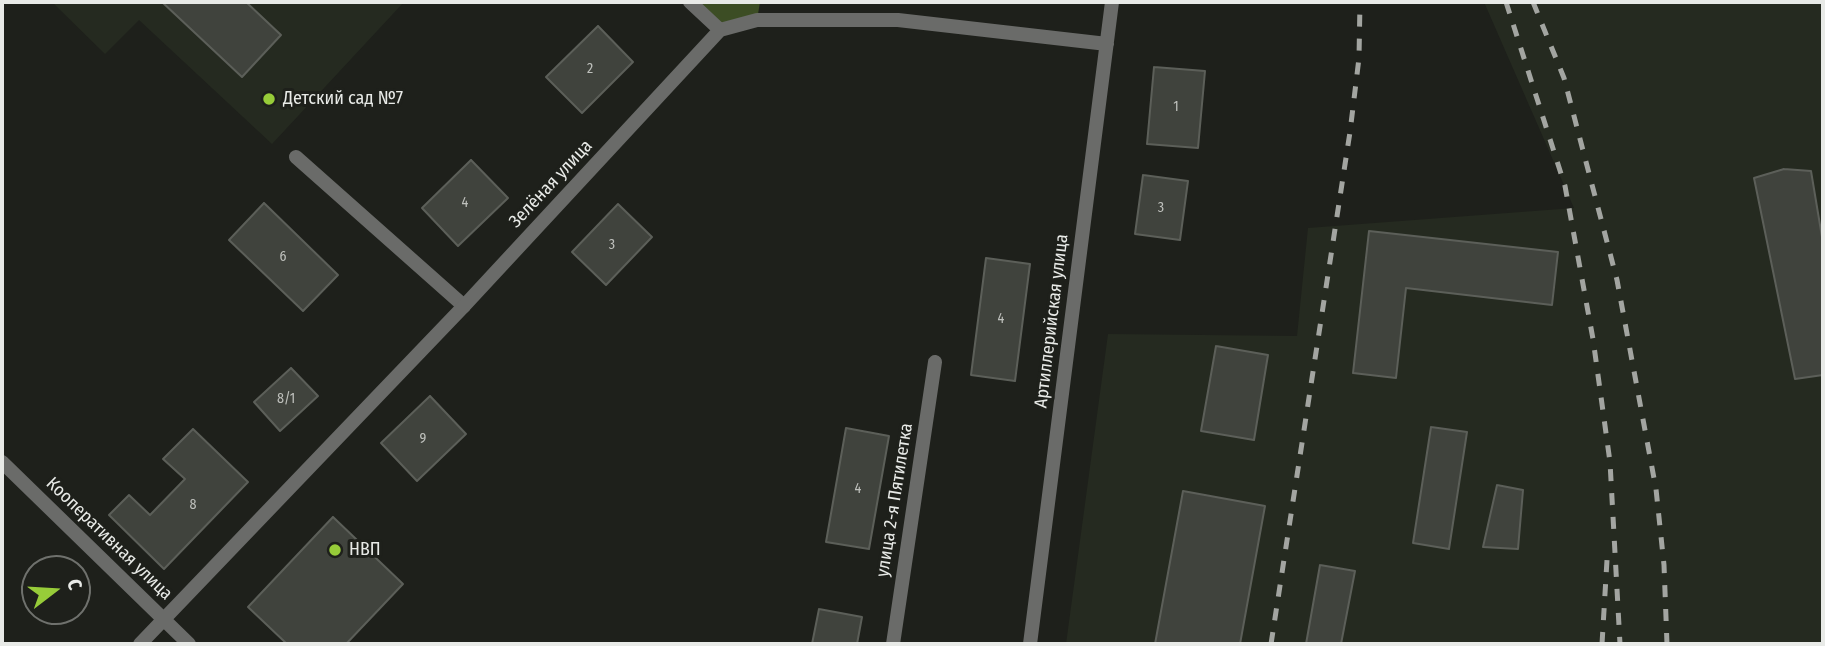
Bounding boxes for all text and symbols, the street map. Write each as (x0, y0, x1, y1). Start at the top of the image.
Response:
house number: 2 (587, 61, 593, 77)
place label: Детский сад №7 (283, 88, 403, 110)
marker: Детский сад №7 (261, 91, 277, 107)
house number: 1 (1173, 99, 1179, 115)
street label: Зелёная улица (505, 136, 597, 232)
house number: 4 (462, 195, 468, 211)
house number: 3 (1158, 200, 1164, 216)
street label: Артиллерийская улица (1031, 233, 1073, 409)
house number: 3 (609, 237, 615, 253)
house number: 6 (280, 249, 286, 265)
house number: 4 (998, 311, 1004, 327)
house number: 8/1 (277, 391, 295, 407)
street label: улица 2-я Пятилетка (872, 421, 918, 579)
house number: 9 (420, 431, 426, 447)
street label: Кооперативная улица (41, 473, 177, 605)
house number: 4 (855, 481, 861, 497)
house number: 8 (190, 497, 196, 513)
place label: НВП (349, 539, 381, 561)
marker: НВП (327, 542, 343, 558)
north arrow (21, 555, 91, 625)
text: С (62, 576, 87, 592)

